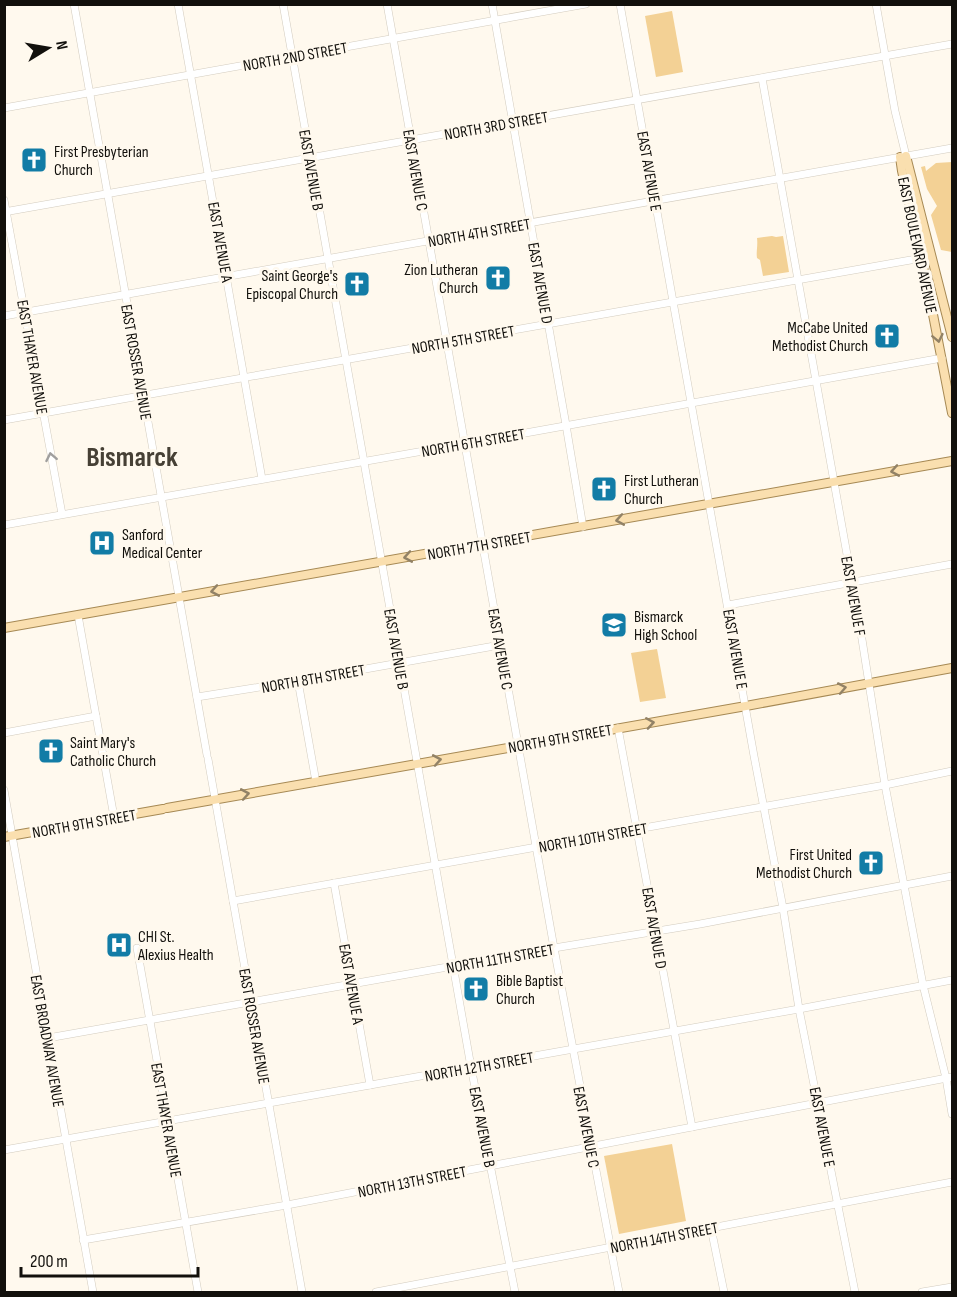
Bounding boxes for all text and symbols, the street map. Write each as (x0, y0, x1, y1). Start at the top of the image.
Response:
north arrow (18, 18, 78, 78)
text: N (51, 39, 71, 51)
street label: NORTH 2ND STREET (241, 39, 350, 76)
street label: NORTH 3RD STREET (443, 108, 550, 145)
street label: EAST AVENUE B (294, 128, 327, 212)
street label: EAST AVENUE C (398, 128, 431, 213)
street label: EAST AVENUE E (632, 130, 665, 213)
place label: First Presbyterian Church (54, 143, 149, 180)
church icon: First Presbyterian Church (19, 145, 49, 175)
street label: EAST BOULEVARD AVENUE (893, 175, 940, 315)
street label: EAST AVENUE A (203, 201, 236, 284)
street label: NORTH 4TH STREET (427, 215, 532, 252)
street label: EAST AVENUE D (523, 241, 556, 326)
place label: Zion Lutheran Church (404, 261, 478, 298)
church icon: Zion Lutheran Church (483, 263, 513, 293)
place label: Saint George's Episcopal Church (246, 267, 338, 304)
church icon: Saint George's Episcopal Church (342, 269, 372, 299)
street label: EAST THAYER AVENUE (12, 299, 51, 416)
street label: EAST ROSSER AVENUE (116, 303, 155, 422)
place label: McCabe United Methodist Church (772, 319, 868, 356)
church icon: McCabe United Methodist Church (872, 321, 902, 351)
street label: NORTH 5TH STREET (410, 322, 517, 359)
one-way arrow (931, 332, 944, 342)
street label: NORTH 6TH STREET (420, 425, 527, 462)
district label: Bismarck (86, 441, 178, 474)
one-way arrow (46, 452, 58, 461)
one-way arrow (890, 464, 900, 477)
place label: First Lutheran Church (624, 472, 699, 509)
church icon: First Lutheran Church (589, 474, 619, 504)
one-way arrow (615, 513, 625, 526)
place label: Sanford Medical Center (122, 526, 203, 563)
hospital icon: Sanford Medical Center (87, 528, 117, 558)
street label: NORTH 7TH STREET (426, 528, 533, 565)
one-way arrow (403, 551, 412, 563)
street label: EAST AVENUE F (836, 555, 869, 638)
one-way arrow (211, 584, 221, 597)
street label: EAST AVENUE B (379, 607, 412, 691)
street label: EAST AVENUE C (483, 607, 516, 692)
place label: Bismarck High School (634, 608, 697, 645)
street label: EAST AVENUE E (718, 608, 751, 691)
school or university icon: Bismarck High School (599, 610, 629, 640)
street label: NORTH 8TH STREET (260, 661, 367, 698)
one-way arrow (836, 682, 846, 695)
one-way arrow (645, 717, 654, 729)
street label: NORTH 9TH STREET (507, 721, 614, 758)
place label: Saint Mary's Catholic Church (70, 734, 156, 771)
church icon: Saint Mary's Catholic Church (36, 736, 66, 766)
one-way arrow (432, 755, 442, 767)
one-way arrow (240, 789, 250, 801)
street label: NORTH 9TH STREET (31, 806, 138, 843)
street label: NORTH 10TH STREET (537, 819, 650, 857)
place label: First United Methodist Church (756, 846, 852, 883)
church icon: First United Methodist Church (856, 848, 886, 878)
street label: EAST AVENUE D (637, 886, 670, 971)
place label: CHI St. Alexius Health (137, 928, 214, 965)
hospital icon: CHI St. Alexius Health (104, 930, 134, 960)
street label: NORTH 11TH STREET (445, 941, 556, 978)
street label: EAST AVENUE A (334, 943, 367, 1026)
street label: EAST ROSSER AVENUE (234, 967, 273, 1086)
place label: Bible Baptist Church (496, 972, 563, 1009)
street label: EAST BROADWAY AVENUE (26, 974, 68, 1109)
church icon: Bible Baptist Church (461, 974, 491, 1004)
street label: NORTH 12TH STREET (423, 1048, 536, 1086)
street label: EAST THAYER AVENUE (146, 1062, 185, 1179)
street label: EAST AVENUE B (464, 1085, 499, 1169)
street label: EAST AVENUE C (568, 1085, 603, 1170)
street label: EAST AVENUE E (804, 1086, 839, 1169)
street label: NORTH 13TH STREET (356, 1163, 469, 1202)
street label: NORTH 14TH STREET (609, 1219, 720, 1258)
scale bar (21, 1240, 198, 1278)
text: 200 m (30, 1251, 68, 1272)

